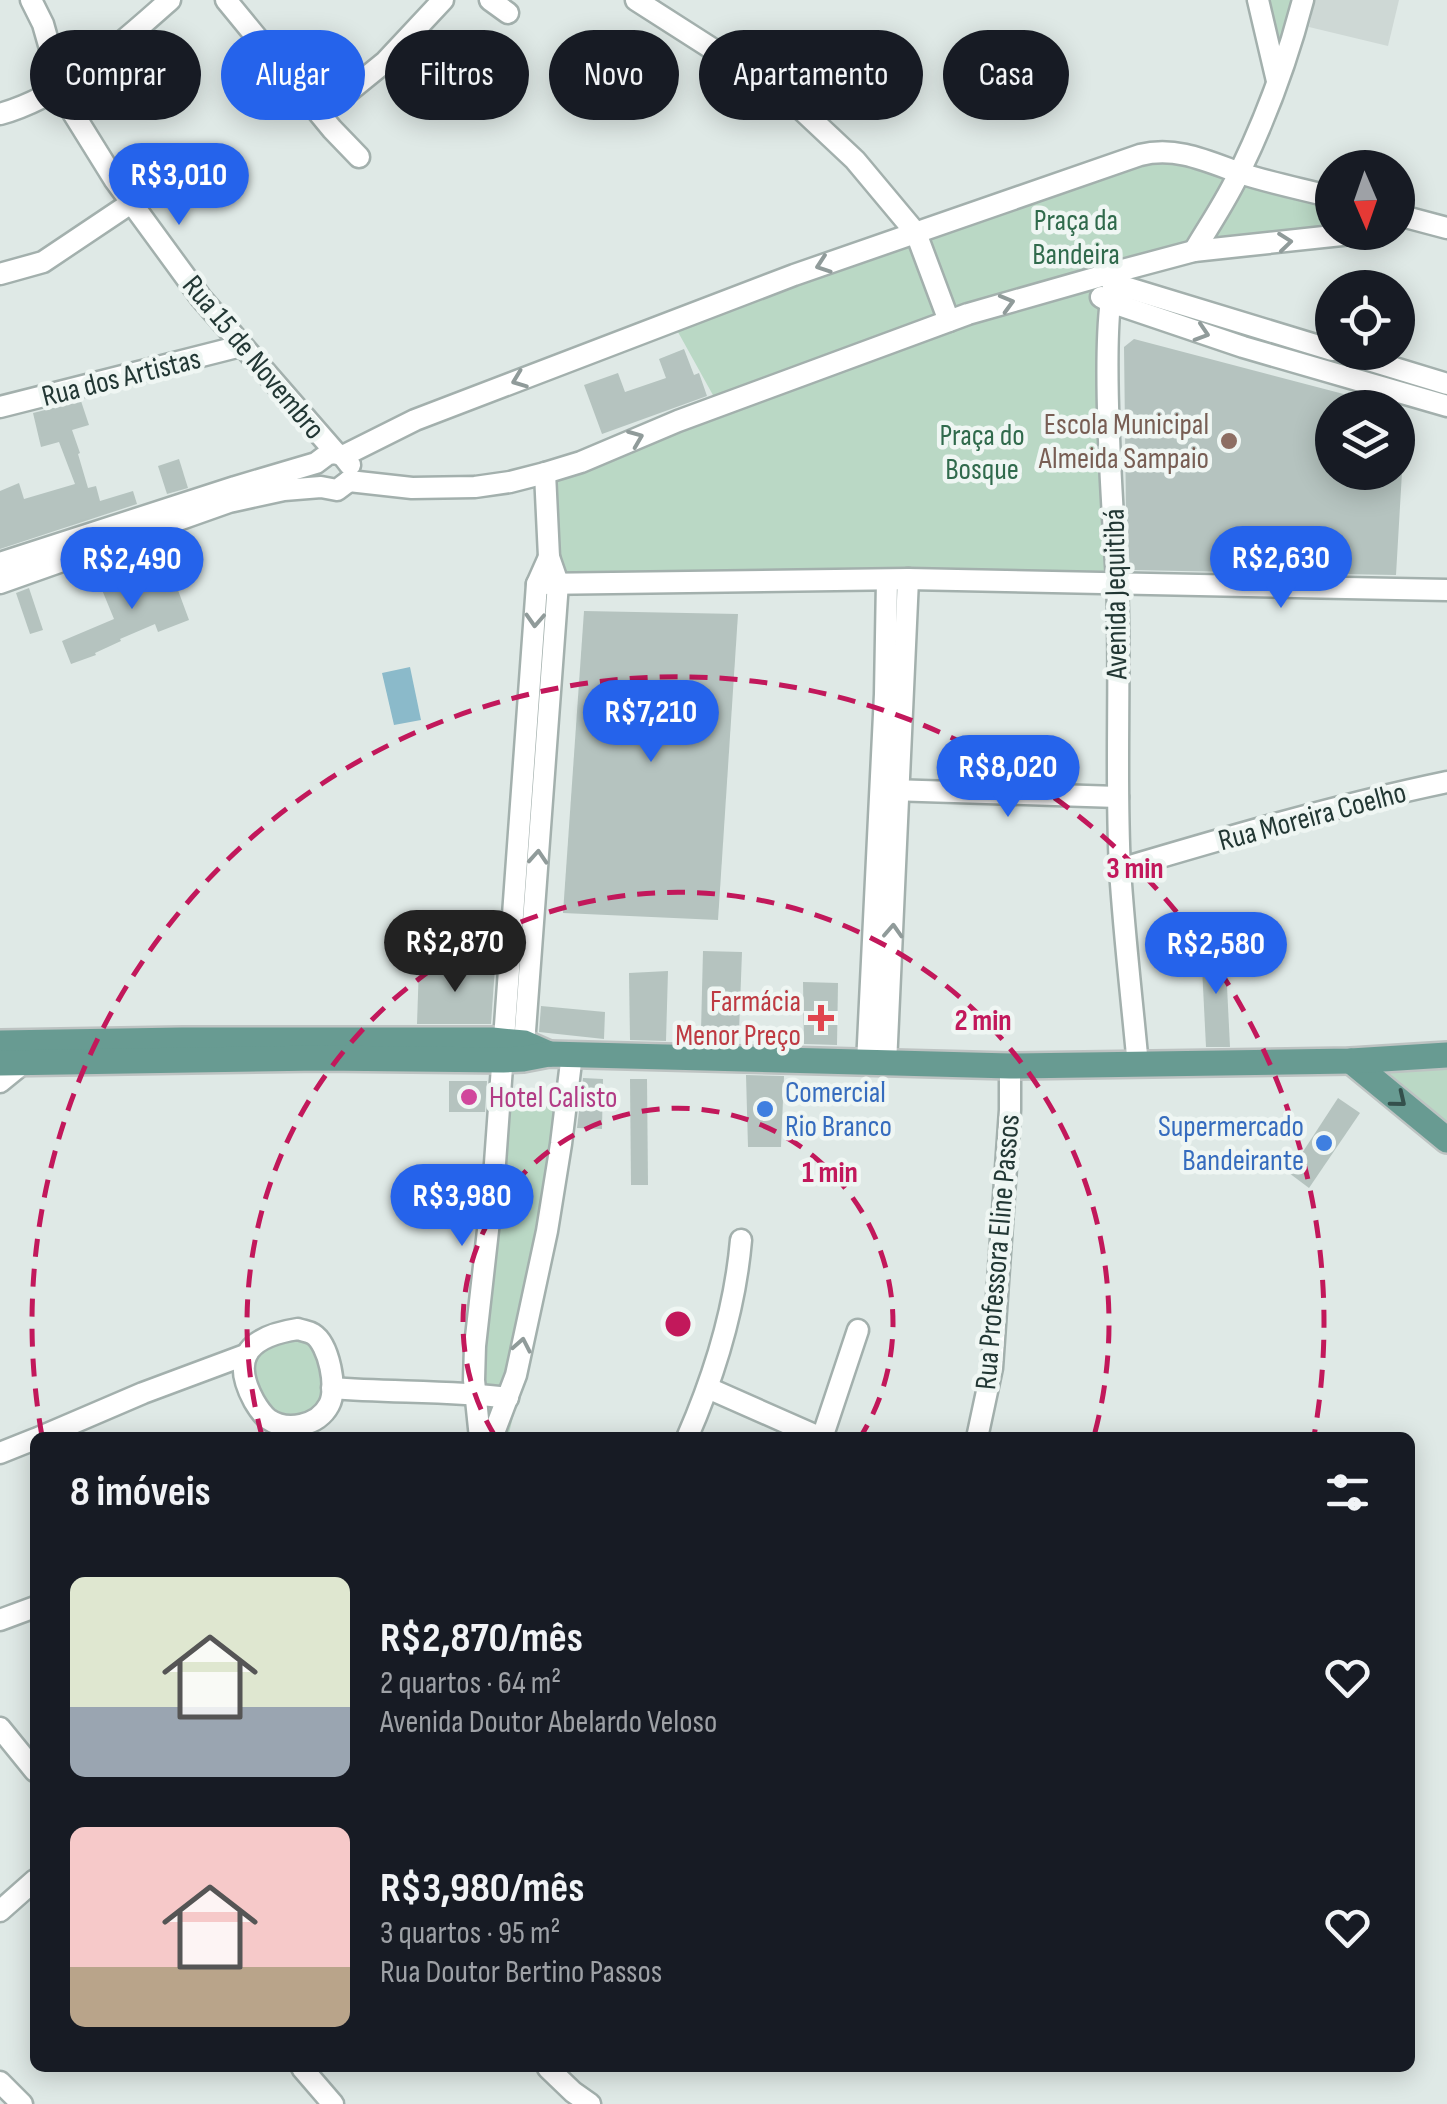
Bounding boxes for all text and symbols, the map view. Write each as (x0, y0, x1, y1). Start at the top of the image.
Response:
chip: Comprar (30, 30, 201, 120)
chip: Alugar (221, 30, 365, 120)
chip: Filtros (385, 30, 529, 120)
chip: Novo (549, 30, 679, 120)
chip: Apartamento (699, 30, 923, 120)
chip: Casa (943, 30, 1069, 120)
pin: R$3,010 (87, 143, 271, 228)
north arrow (1315, 150, 1415, 250)
map controls (1315, 150, 1415, 490)
text: R$3,010 (131, 156, 227, 195)
park label: Praça da Bandeira (1032, 203, 1120, 273)
one-way arrow (1278, 232, 1294, 253)
one-way arrow (816, 253, 833, 273)
street label: Rua 15 de Novembro (174, 268, 332, 447)
button: locate (1315, 270, 1415, 370)
one-way arrow (998, 293, 1015, 314)
one-way arrow (1193, 322, 1210, 342)
street label: Rua dos Artistas (38, 341, 204, 415)
one-way arrow (512, 368, 529, 389)
button: layers (1315, 390, 1415, 490)
place label: Escola Municipal Almeida Sampaio (1038, 407, 1209, 477)
park label: Praça do Bosque (939, 418, 1025, 488)
one-way arrow (626, 429, 644, 449)
marker: Escola Municipal Almeida Sampaio (1218, 430, 1240, 452)
street label: Avenida Jequitibá (1097, 508, 1136, 681)
pin: R$2,630 (1189, 526, 1373, 611)
pin: R$2,490 (40, 527, 224, 612)
text: R$2,630 (1232, 539, 1330, 578)
text: R$2,490 (82, 540, 182, 579)
one-way arrow (525, 612, 546, 628)
pin: R$7,210 (559, 680, 743, 765)
text: R$7,210 (605, 693, 697, 732)
pin: R$8,020 (916, 735, 1100, 820)
text: R$8,020 (959, 748, 1057, 787)
street label: Rua Moreira Coelho (1214, 775, 1410, 859)
one-way arrow (526, 849, 548, 865)
text: 3 min (1106, 851, 1164, 887)
pin: R$2,870 (363, 910, 547, 995)
pin: R$2,580 (1124, 912, 1308, 997)
text: R$2,870 (406, 923, 504, 962)
one-way arrow (882, 923, 903, 939)
text: R$2,580 (1167, 925, 1265, 964)
place label: Farmácia Menor Preço (675, 984, 801, 1054)
text: 2 min (954, 1003, 1012, 1039)
marker: Farmácia Menor Preço (810, 1007, 832, 1029)
place label: Comercial Rio Branco (785, 1075, 892, 1145)
place label: Hotel Calisto (489, 1080, 618, 1116)
marker: Hotel Calisto (458, 1086, 480, 1108)
one-way arrow (1387, 1088, 1405, 1106)
marker: Comercial Rio Branco (754, 1098, 776, 1120)
place label: Supermercado Bandeirante (1158, 1109, 1304, 1179)
street label: Rua Professora Eline Passos (968, 1113, 1028, 1391)
marker: Supermercado Bandeirante (1313, 1132, 1335, 1154)
text: 1 min (802, 1155, 858, 1191)
pin: R$3,980 (370, 1164, 554, 1249)
text: R$3,980 (413, 1177, 511, 1216)
centre of rings (660, 1306, 696, 1342)
one-way arrow (511, 1337, 532, 1353)
icon: filters (1320, 1465, 1375, 1520)
text: 8 imóveis (70, 1467, 211, 1518)
text: R$2,870/mês (380, 1613, 583, 1664)
icon: home (150, 1617, 270, 1737)
icon: heart (1320, 1650, 1375, 1705)
text: 2 quartos · 64 m² (380, 1664, 561, 1703)
text: Avenida Doutor Abelardo Veloso (380, 1703, 717, 1742)
text: R$3,980/mês (380, 1863, 584, 1914)
icon: home (150, 1867, 270, 1987)
icon: heart (1320, 1900, 1375, 1955)
text: 3 quartos · 95 m² (380, 1914, 560, 1953)
text: Rua Doutor Bertino Passos (380, 1953, 662, 1992)

